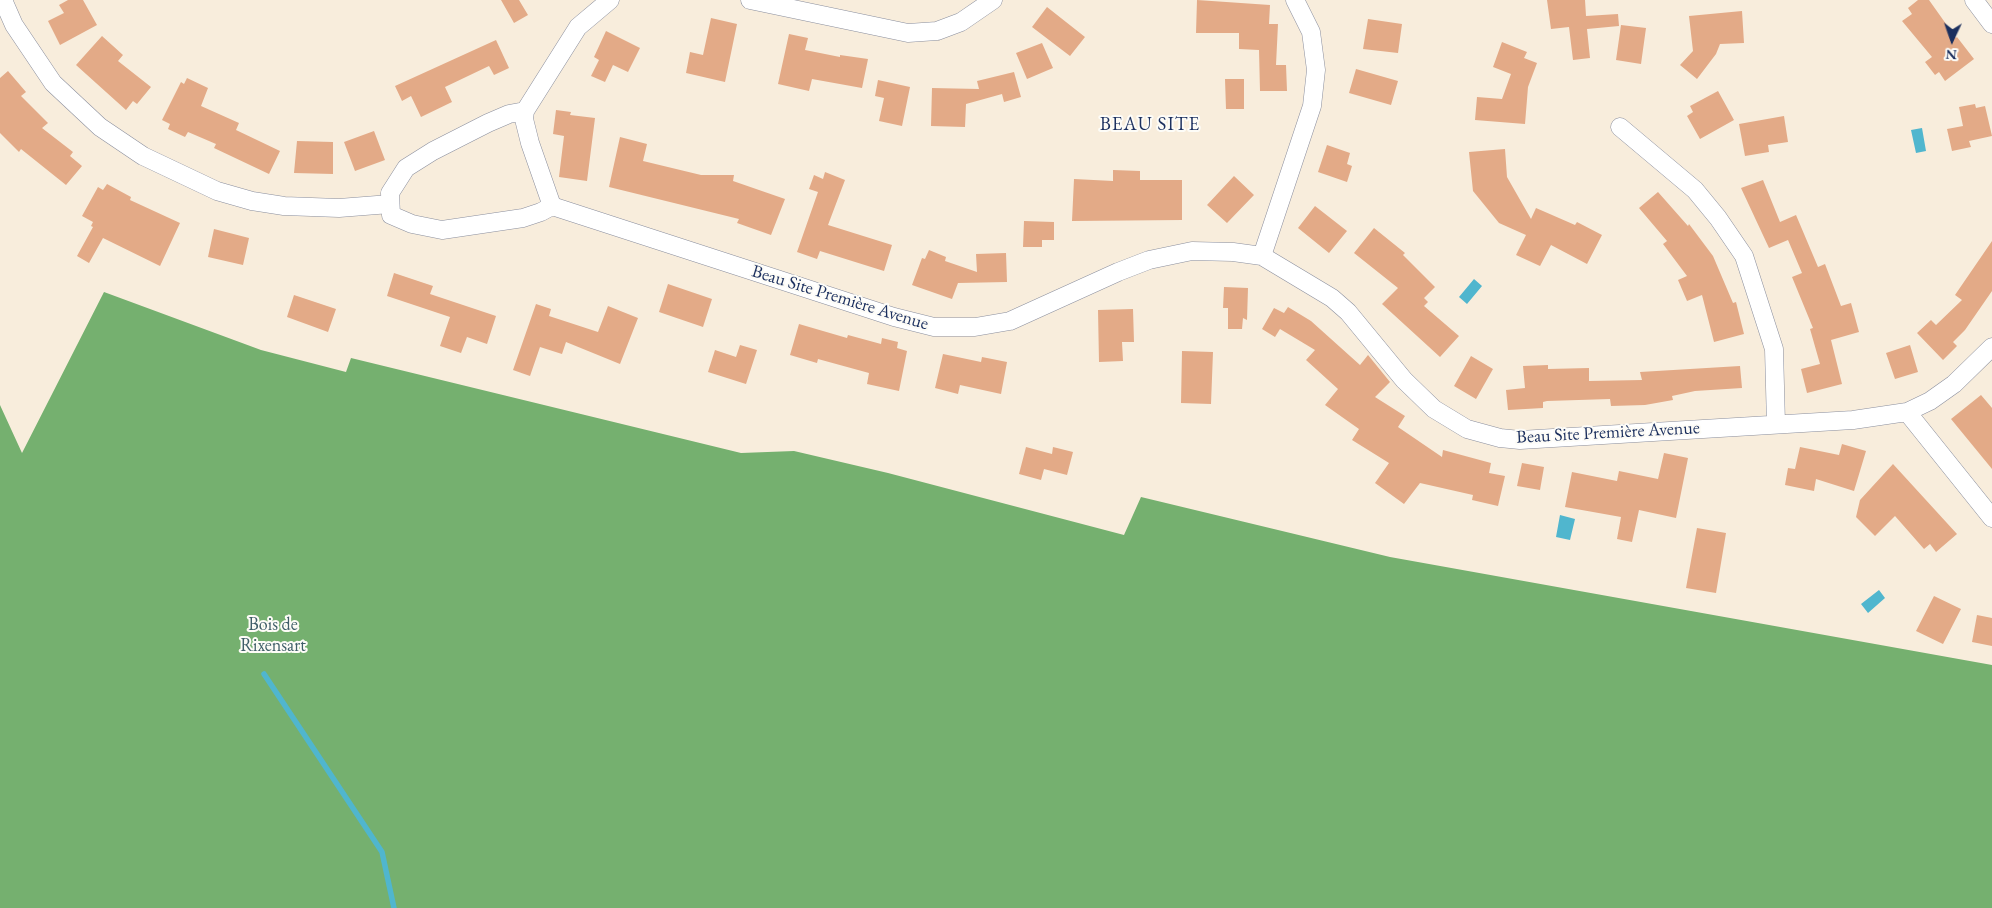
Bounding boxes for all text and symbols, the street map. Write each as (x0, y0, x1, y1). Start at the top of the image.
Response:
north arrow (1927, 15, 1977, 65)
text: N (1945, 46, 1957, 64)
district label: BEAU SITE (1099, 114, 1201, 136)
street label: Beau Site Première Avenue (749, 261, 931, 335)
street label: Beau Site Première Avenue (1516, 417, 1700, 449)
park label: Bois de Rixensart (240, 614, 306, 656)

